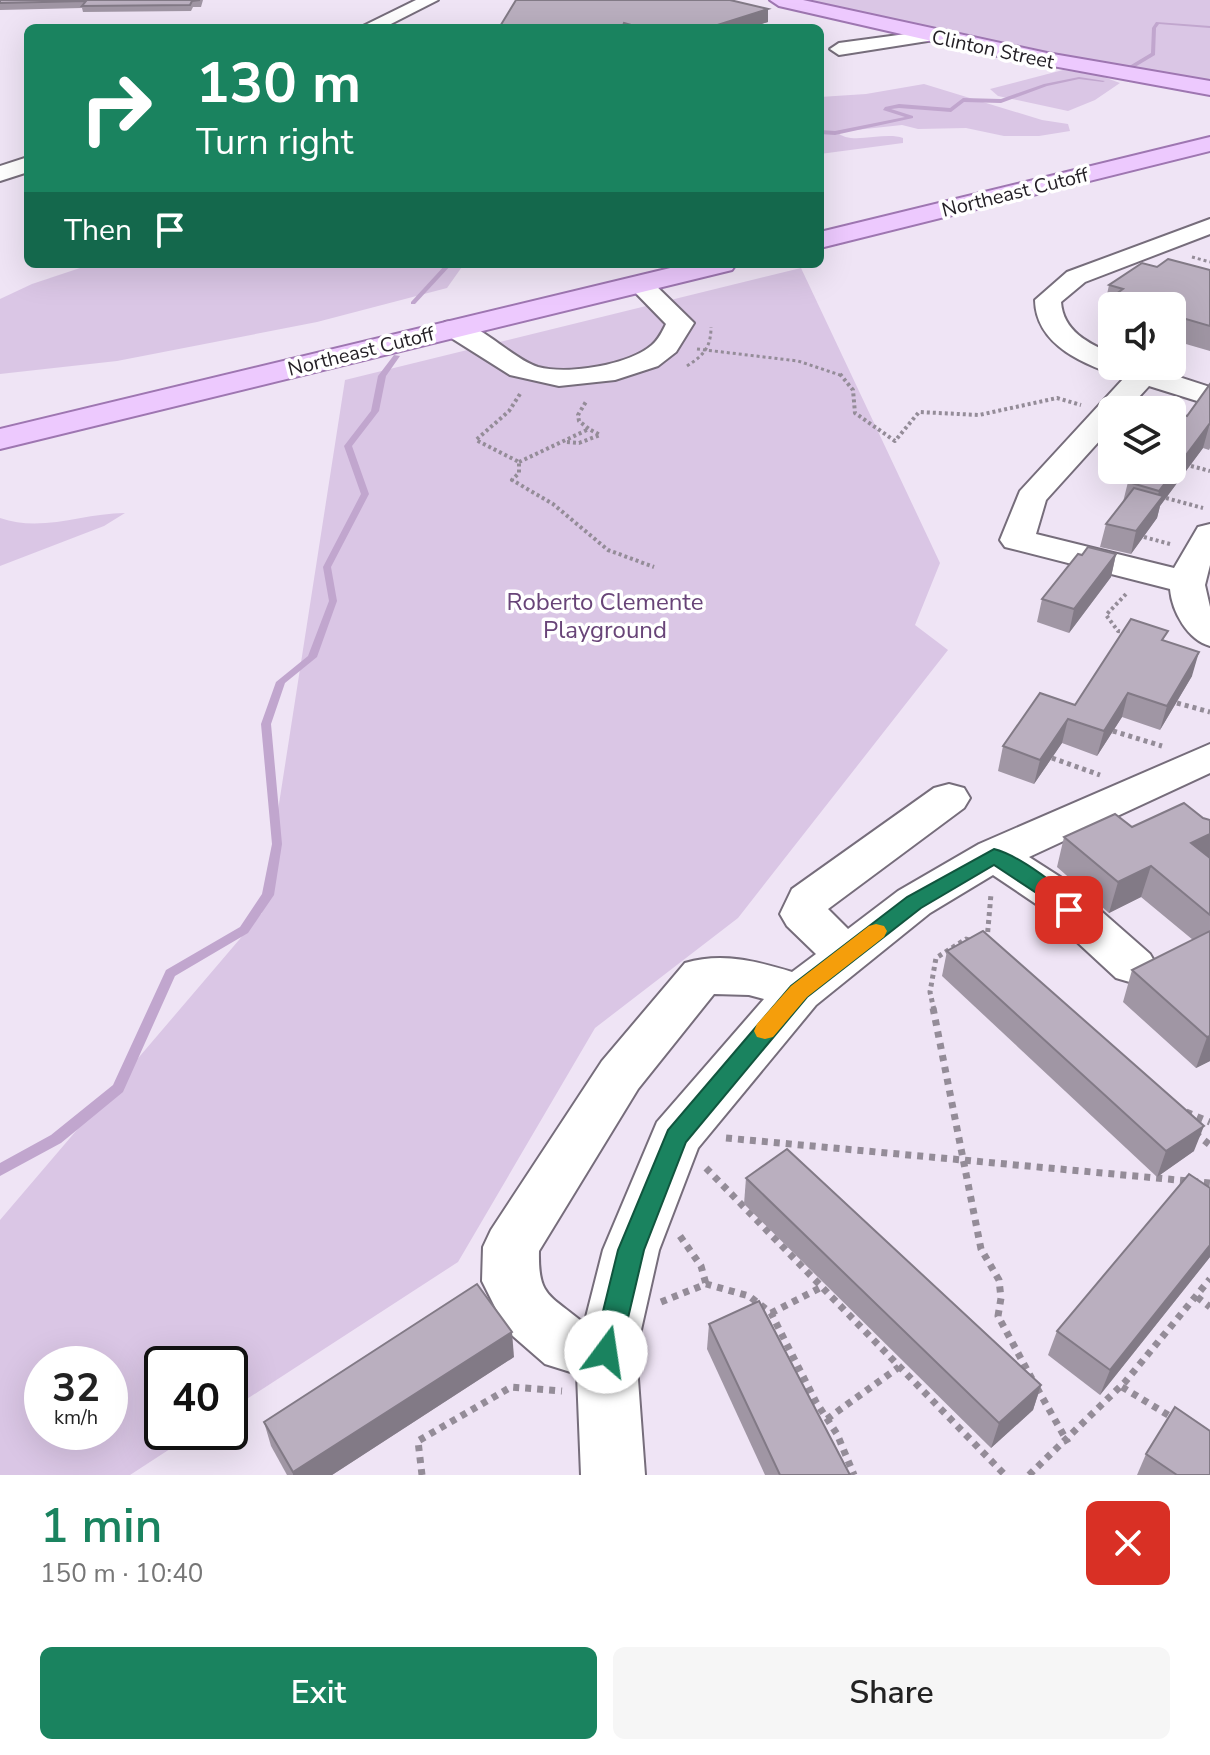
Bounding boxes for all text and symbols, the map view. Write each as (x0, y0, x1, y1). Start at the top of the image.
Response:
street label: Clinton Street (929, 23, 1058, 76)
text: 130 m (196, 45, 361, 122)
icon: right (64, 56, 168, 160)
text: Turn right (196, 118, 353, 167)
street label: Northeast Cutoff (939, 161, 1092, 224)
icon: arrive (148, 208, 192, 252)
text: Then (64, 210, 132, 251)
map controls (1098, 292, 1186, 484)
button: sound (1098, 292, 1186, 380)
street label: Northeast Cutoff (285, 320, 438, 383)
button: layers (1098, 396, 1186, 484)
park label: Roberto Clemente Playground (507, 586, 703, 646)
pin (1035, 876, 1103, 944)
icon: arrive (1047, 888, 1091, 932)
position arrow (564, 1310, 648, 1394)
speed limit sign: 40 (144, 1346, 248, 1450)
text: 32 (52, 1361, 100, 1415)
text: km/h (54, 1404, 98, 1431)
text: 1 min (40, 1493, 162, 1559)
button: close (1086, 1501, 1170, 1585)
text: 150 m · 10:40 (40, 1556, 203, 1591)
button: Exit (40, 1647, 597, 1739)
button: Share (613, 1647, 1170, 1739)

